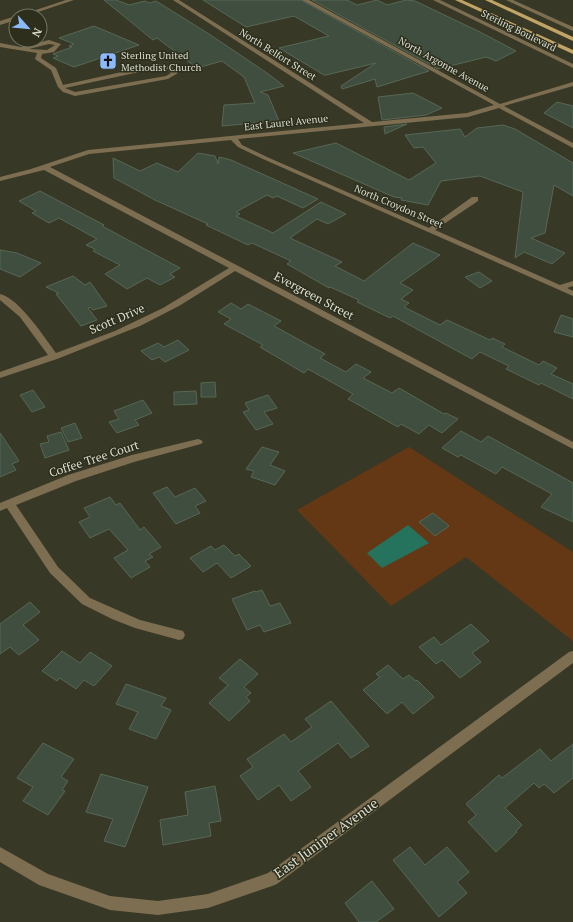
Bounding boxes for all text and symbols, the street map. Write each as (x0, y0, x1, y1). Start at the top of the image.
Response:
street label: Sterling Boulevard (479, 7, 559, 55)
north arrow (8, 8, 48, 48)
text: N (28, 26, 45, 40)
street label: North Belfort Street (237, 26, 319, 83)
street label: North Argonne Avenue (396, 34, 491, 95)
place label: Sterling United Methodist Church (121, 49, 201, 74)
church icon: Sterling United Methodist Church (98, 51, 118, 71)
street label: East Laurel Avenue (243, 112, 329, 133)
street label: North Croydon Street (352, 182, 446, 231)
street label: Evergreen Street (272, 268, 357, 323)
street label: Scott Drive (87, 300, 147, 337)
street label: Coffee Tree Court (47, 437, 141, 480)
street label: East Juniper Avenue (270, 793, 382, 882)

